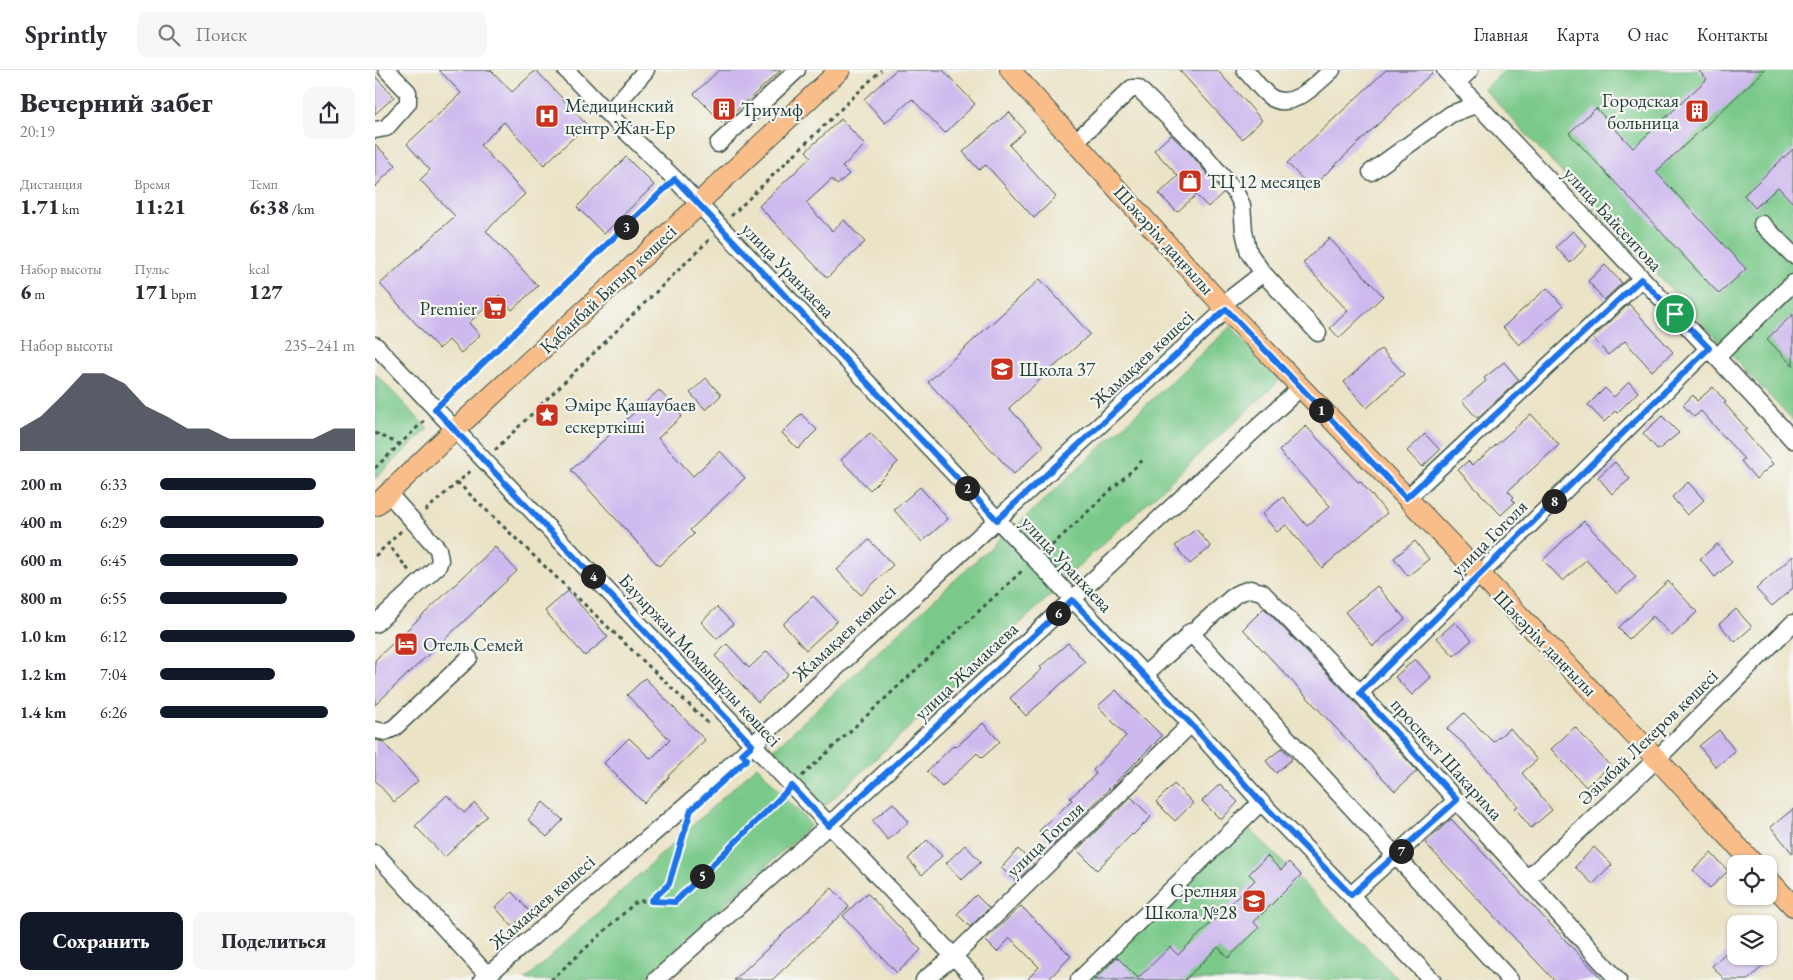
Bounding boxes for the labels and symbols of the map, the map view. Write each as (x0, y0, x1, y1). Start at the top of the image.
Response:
place label: Городская больница (1602, 88, 1679, 135)
place label: Медицинский центр Жан-Ер (565, 93, 676, 140)
building icon: Триумф (711, 96, 737, 122)
place label: Триумф (741, 97, 803, 122)
building icon: Городская больница (1684, 98, 1710, 124)
hospital icon: Медицинский центр Жан-Ер (534, 103, 560, 129)
street label: улица Байсеитова (1558, 161, 1668, 277)
shop icon: ТЦ 12 месяцев (1177, 168, 1203, 194)
place label: ТЦ 12 месяцев (1207, 169, 1321, 194)
street label: Шәкәрім даңғылы (1108, 180, 1220, 300)
pin: 3 (613, 214, 639, 240)
street label: улица Уранхаева (736, 217, 840, 324)
street label: Қабанбай Батыр көшесі (534, 219, 682, 359)
pin (1654, 293, 1696, 335)
supermarket icon: Premier (482, 295, 508, 321)
place label: Premier (420, 296, 478, 321)
street label: Жамақаев көшесі (1084, 305, 1199, 414)
school or university icon: Школа 37 (989, 356, 1015, 382)
place label: Школа 37 (1019, 357, 1096, 382)
place label: Әміре Қашаубаев ескерткіші (565, 392, 696, 439)
pin: 1 (1309, 398, 1333, 422)
place icon: Әміре Қашаубаев ескерткіші (534, 402, 560, 428)
pin: 2 (955, 476, 979, 500)
pin: 8 (1541, 488, 1567, 514)
street label: улица Гоголя (1445, 494, 1533, 582)
street label: улица Уранхаева (1016, 510, 1119, 618)
pin: 4 (581, 564, 605, 588)
street label: Бауыржан Момышұлы көшесі (613, 568, 787, 752)
street label: Жамақаев көшесі (786, 579, 901, 688)
street label: Шәкәрім даңғылы (1488, 584, 1603, 702)
pin: 6 (1045, 600, 1071, 626)
street label: улица Жамакаева (909, 616, 1024, 726)
hotel icon: Отель Семей (393, 631, 419, 657)
place label: Отель Семей (423, 632, 524, 657)
street label: Әзімбай Лекеров көшесі (1573, 663, 1724, 810)
street label: проспект Шакарима (1385, 692, 1509, 826)
street label: улица Гоголя (1001, 795, 1090, 882)
pin: 7 (1389, 838, 1413, 864)
street label: Жамақаев көшесі (483, 849, 600, 955)
pin: 5 (689, 864, 715, 888)
place label: Срелняя Школа №28 (1144, 878, 1237, 925)
school or university icon: Срелняя Школа №28 (1241, 888, 1267, 914)

